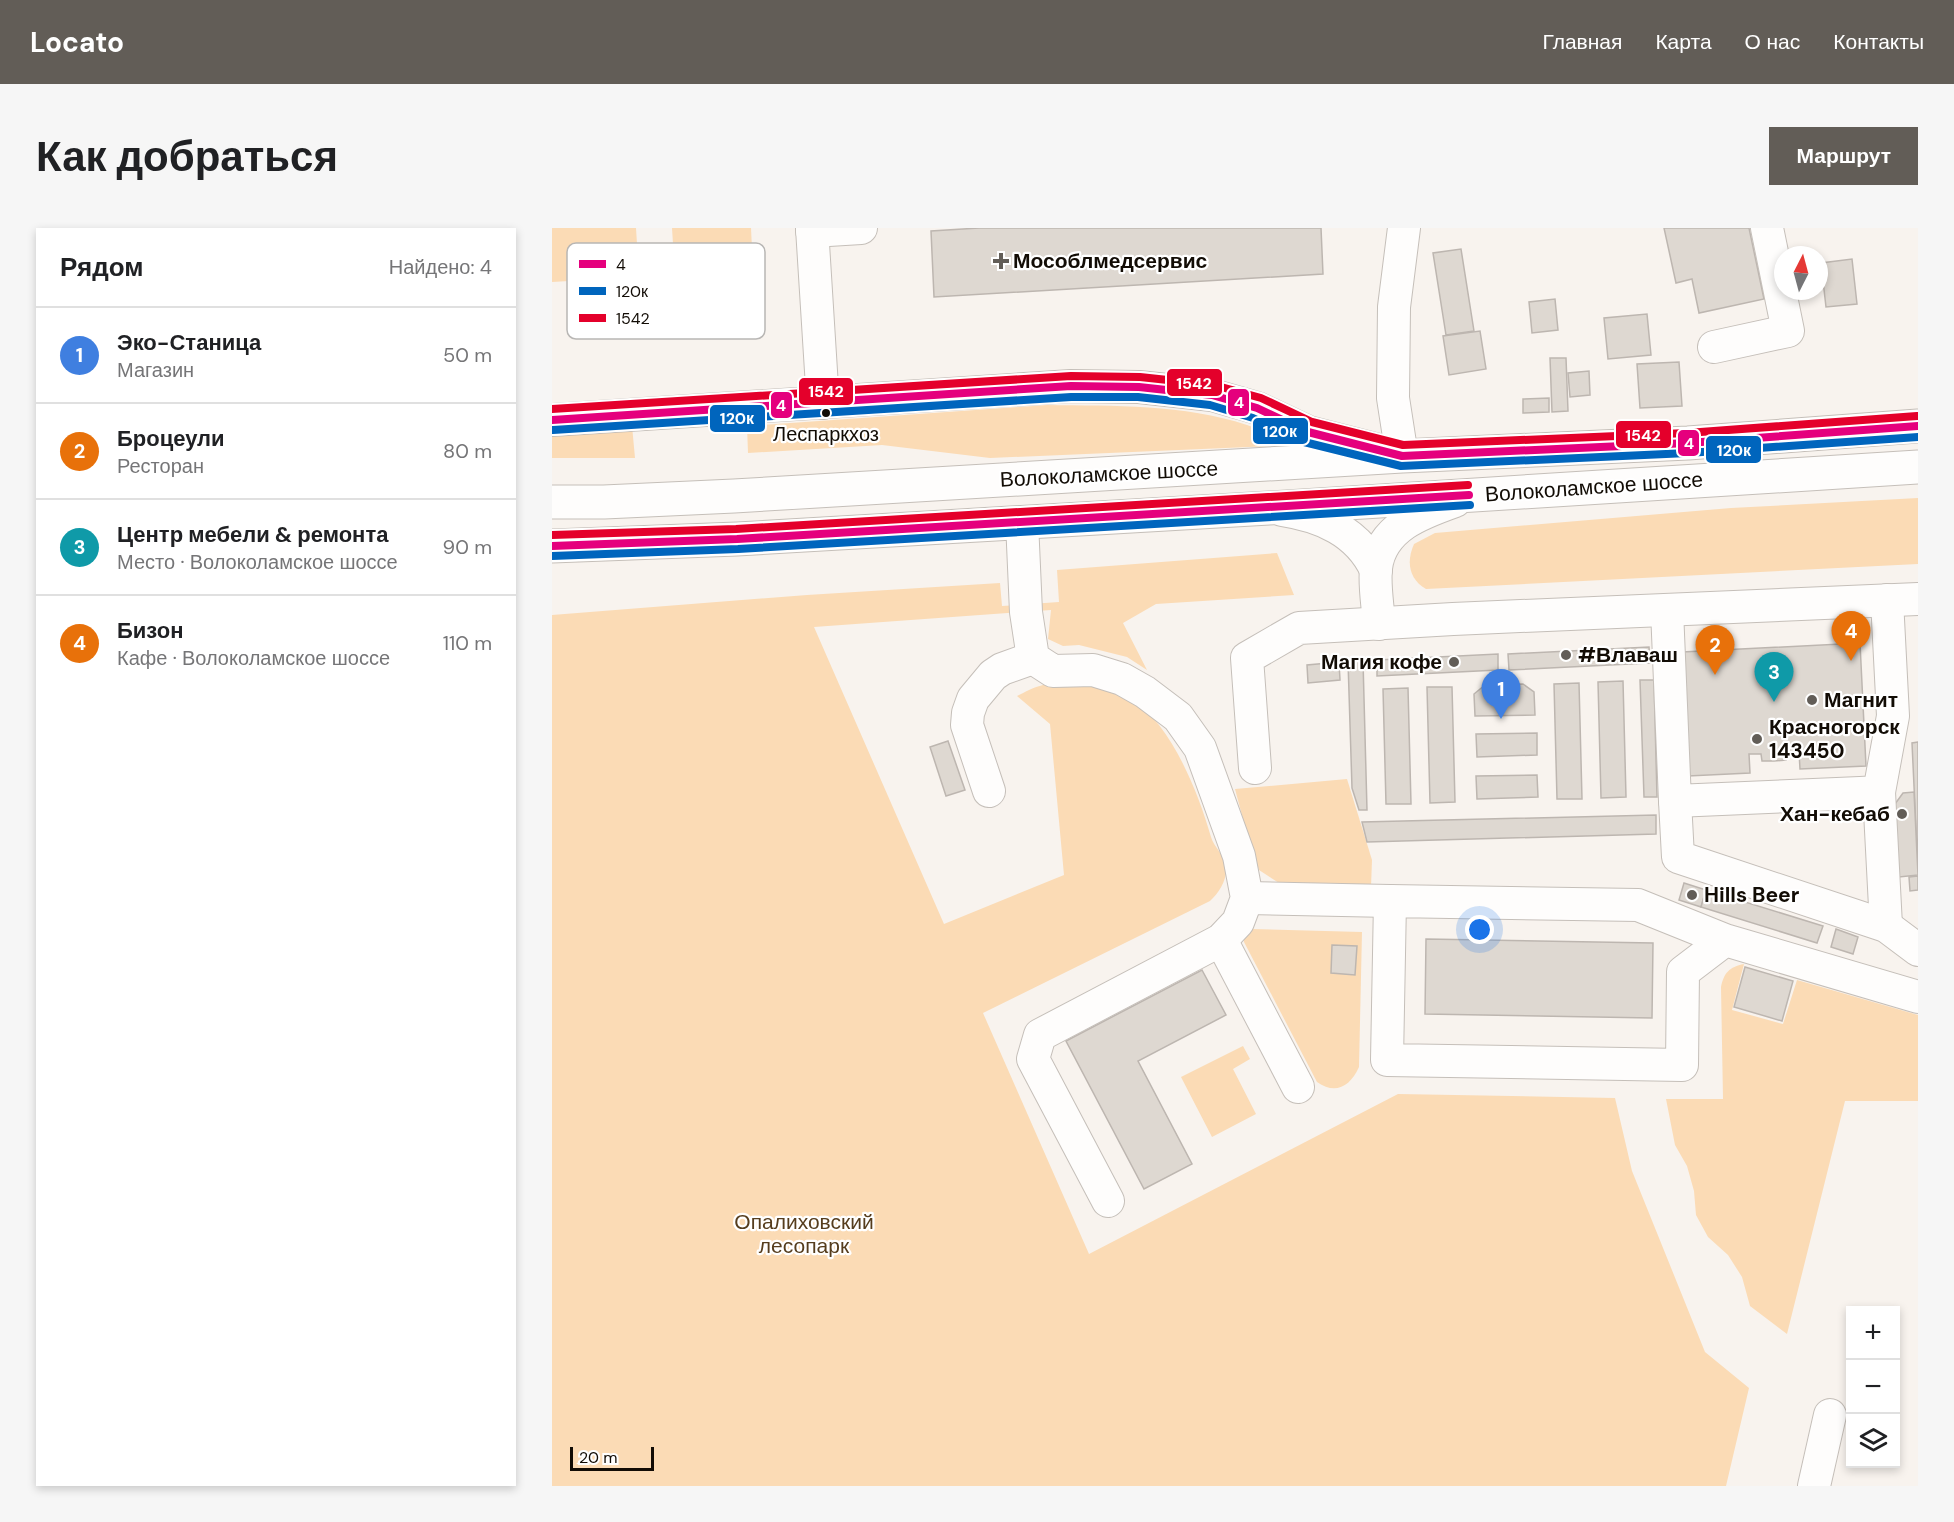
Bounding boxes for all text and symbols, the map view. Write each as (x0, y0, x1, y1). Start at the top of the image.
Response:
text: Locato (30, 24, 124, 61)
text: Главная (1542, 28, 1622, 56)
text: Карта (1655, 28, 1712, 56)
text: О нас (1745, 28, 1800, 56)
text: Контакты (1833, 28, 1924, 56)
button: Маршрут (1769, 127, 1918, 185)
text: Как добраться (36, 129, 338, 184)
legend (567, 243, 765, 339)
north arrow (1774, 246, 1828, 300)
place label: Мособлмедсервис (1013, 247, 1208, 275)
text: Рядом (60, 250, 143, 284)
text: Найдено: 4 (389, 254, 492, 280)
text: 4 (616, 254, 626, 275)
marker: Мособлмедсервис (994, 254, 1008, 268)
text: 120к (616, 281, 649, 302)
text: 1542 (616, 308, 650, 329)
text: Эко-Станица (117, 328, 261, 357)
text: 1 (76, 342, 83, 368)
text: 50 m (443, 342, 492, 368)
text: Магазин (117, 357, 194, 383)
line badge: 1542 (1166, 368, 1223, 397)
text: 1542 (1176, 373, 1212, 394)
line badge: 1542 (798, 377, 854, 406)
text: 1542 (808, 381, 844, 402)
line badge: 4 (1227, 388, 1250, 417)
line badge: 4 (770, 391, 793, 419)
text: 4 (1234, 392, 1244, 413)
text: 4 (776, 395, 786, 416)
line badge: 120к (709, 404, 766, 433)
marker: Леспаркхоз (820, 407, 832, 419)
text: 120к (720, 408, 755, 429)
line badge: 120к (1252, 417, 1309, 445)
line badge: 1542 (1615, 420, 1672, 449)
place label: Леспаркхоз (773, 421, 879, 447)
text: 120к (1263, 421, 1298, 442)
text: Броцеули (117, 424, 225, 453)
text: 1542 (1625, 425, 1661, 446)
line badge: 4 (1677, 429, 1700, 457)
text: 4 (1684, 433, 1694, 454)
line badge: 120к (1705, 435, 1762, 464)
text: 2 (74, 438, 85, 464)
text: 80 m (443, 438, 492, 464)
text: 120к (1717, 440, 1752, 461)
text: Ресторан (117, 453, 204, 479)
street label: Волоколамское шоссе (999, 454, 1219, 494)
street label: Волоколамское шоссе (1484, 465, 1704, 509)
text: Центр мебели & ремонта (117, 520, 388, 549)
text: 3 (73, 534, 86, 560)
text: 90 m (443, 534, 492, 560)
text: Место · Волоколамское шоссе (117, 549, 398, 575)
pin: 4 (1832, 612, 1870, 661)
text: Бизон (117, 616, 183, 645)
pin: 2 (1696, 626, 1734, 675)
text: 4 (73, 630, 86, 656)
text: 110 m (443, 630, 492, 656)
place label: #Влаваш (1578, 641, 1678, 669)
text: Кафе · Волоколамское шоссе (117, 645, 390, 671)
place label: Магия кофе (1321, 648, 1442, 676)
marker: #Влаваш (1559, 648, 1573, 662)
pin: 3 (1754, 652, 1794, 702)
marker: Магия кофе (1447, 655, 1461, 669)
pin: 1 (1482, 670, 1520, 719)
place label: Магнит (1824, 686, 1898, 714)
marker: Магнит (1805, 693, 1819, 707)
place label: Красногорск 143450 (1769, 713, 1900, 765)
marker: Красногорск 143450 (1750, 732, 1764, 746)
place label: Хан-кебаб (1780, 800, 1890, 828)
marker: Хан-кебаб (1895, 807, 1909, 821)
place label: Hills Beer (1704, 881, 1800, 909)
marker: Hills Beer (1685, 888, 1699, 902)
your location (1465, 915, 1494, 944)
park label: Опалиховский лесопарк (734, 1208, 874, 1260)
map controls (1846, 1306, 1900, 1468)
button: + (1846, 1306, 1900, 1360)
button: − (1846, 1360, 1900, 1414)
button: layers (1846, 1414, 1900, 1468)
scale bar (570, 1444, 654, 1472)
text: 20 m (579, 1447, 618, 1468)

